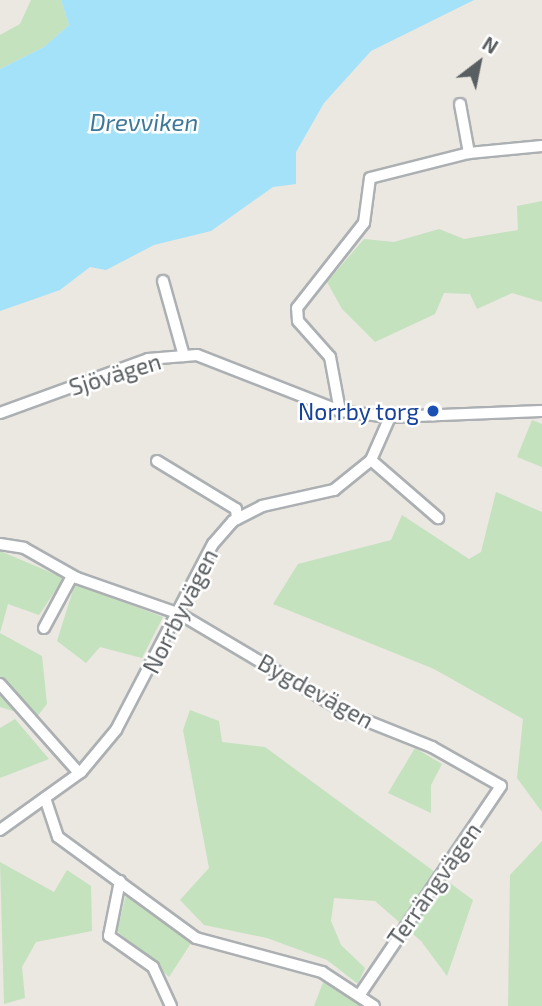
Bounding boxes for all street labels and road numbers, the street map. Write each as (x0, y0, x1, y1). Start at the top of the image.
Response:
street label: Sjövägen (66, 347, 164, 401)
street label: Norrbyvägen (137, 544, 223, 678)
street label: Bygdevägen (253, 648, 379, 734)
street label: Terrängvägen (382, 817, 486, 951)

